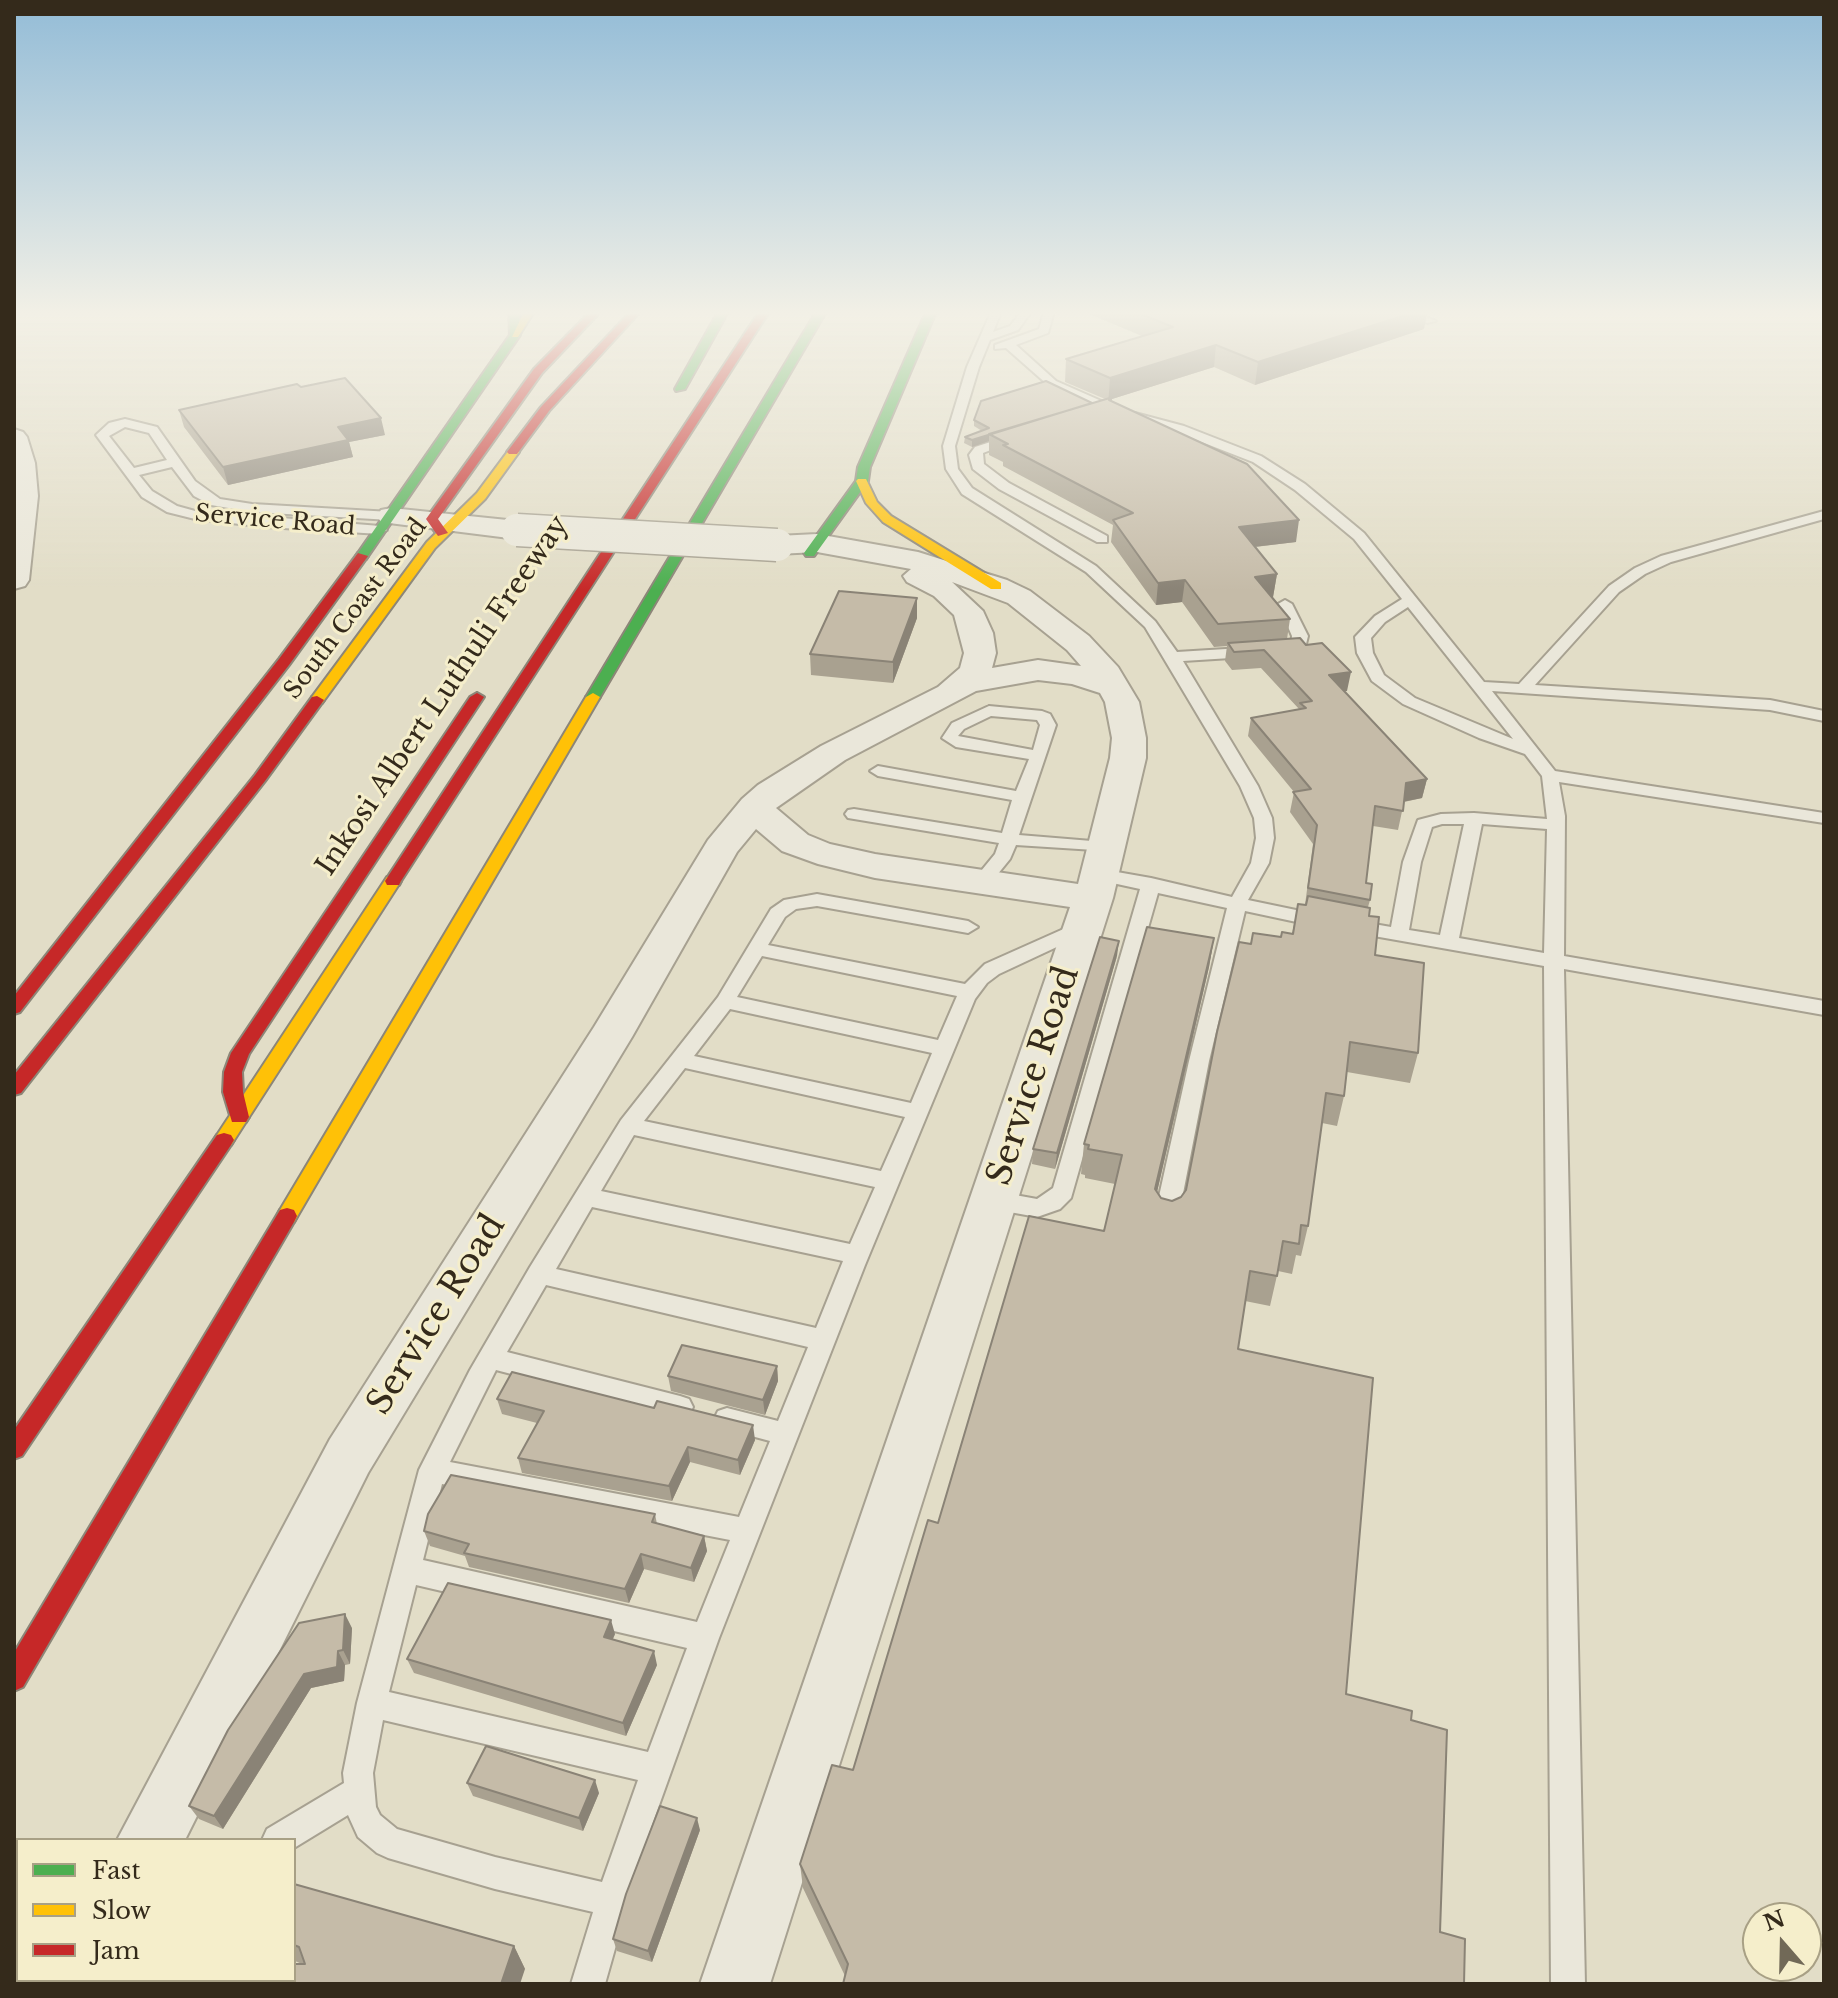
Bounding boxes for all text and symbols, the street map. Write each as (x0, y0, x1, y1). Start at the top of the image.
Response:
street label: Service Road (194, 500, 356, 542)
street label: Inkosi Albert Luthuli Freeway (310, 510, 576, 882)
street label: South Coast Road (279, 513, 433, 705)
street label: Service Road (979, 961, 1089, 1191)
street label: Service Road (359, 1208, 515, 1422)
legend (16, 1838, 296, 1982)
text: Fast (92, 1856, 140, 1885)
text: Slow (92, 1896, 151, 1925)
north arrow (1742, 1902, 1822, 1982)
text: N (1760, 1905, 1789, 1937)
text: Jam (92, 1936, 140, 1965)

